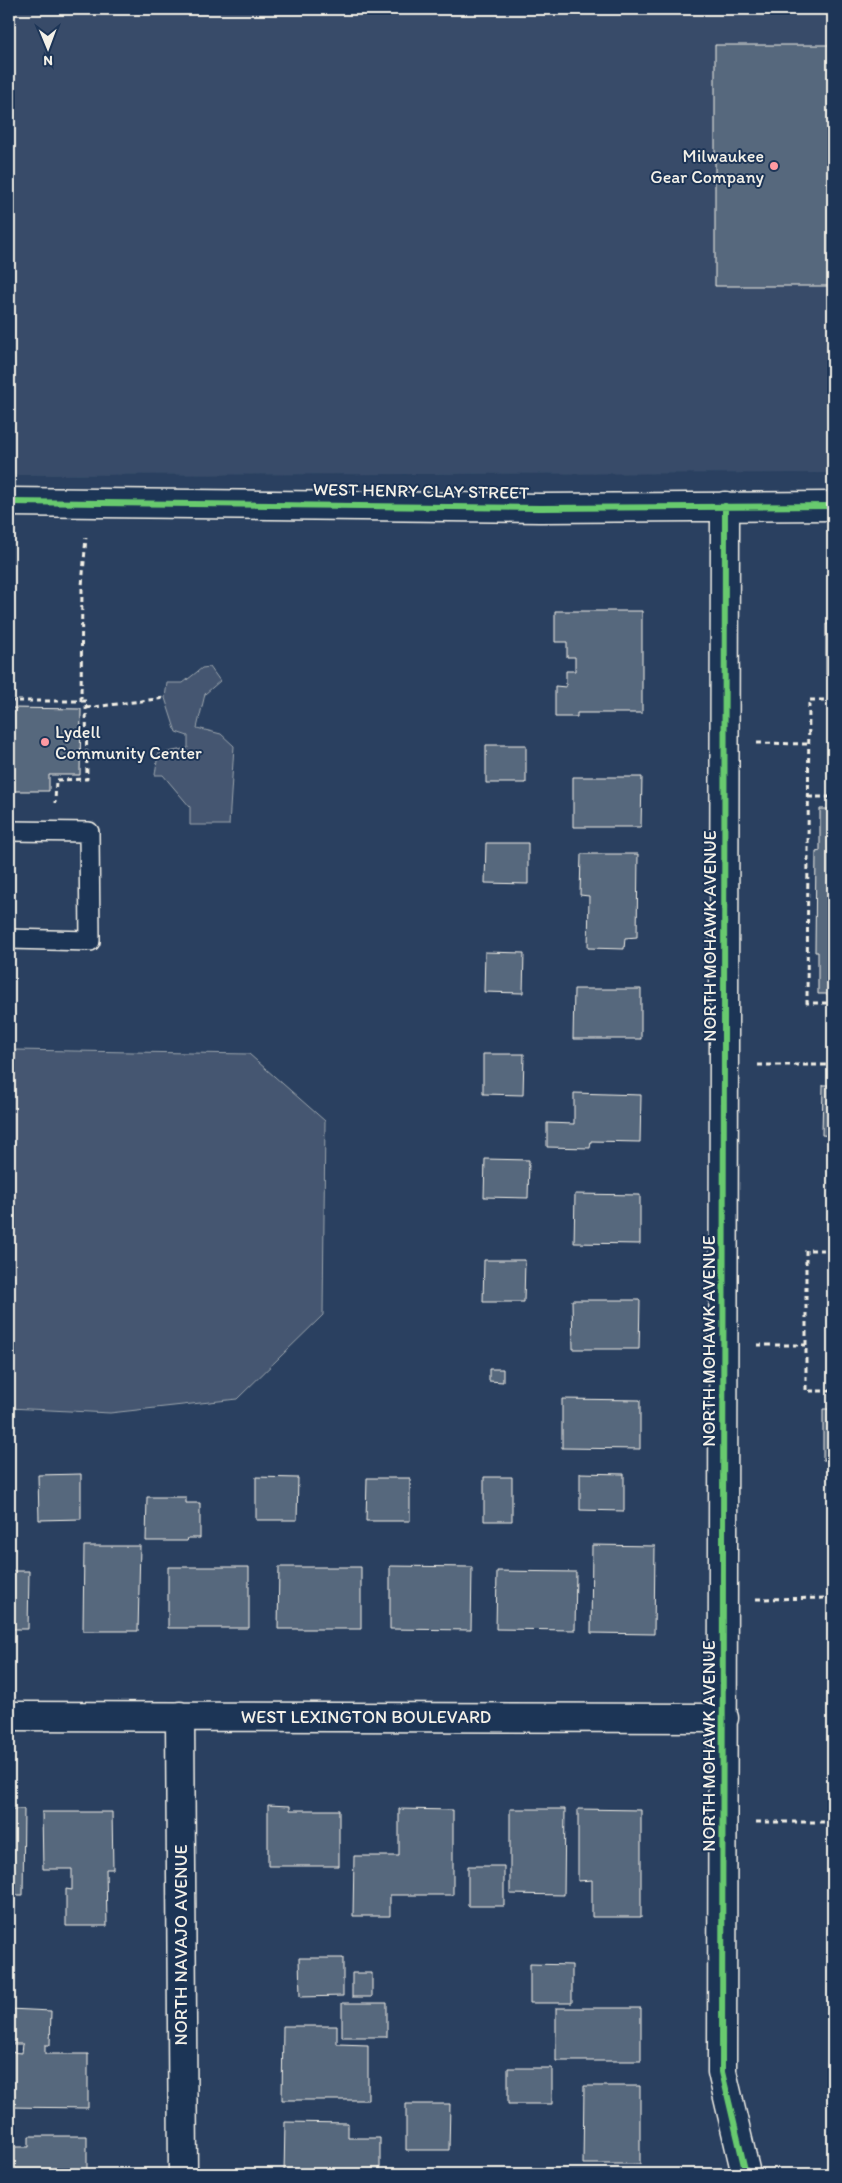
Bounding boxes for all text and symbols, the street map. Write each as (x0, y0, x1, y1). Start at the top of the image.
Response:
north arrow (22, 22, 72, 72)
text: N (43, 52, 53, 69)
place label: Milwaukee Gear Company (650, 145, 765, 188)
marker: Milwaukee Gear Company (768, 160, 780, 172)
street label: WEST HENRY CLAY STREET (313, 478, 529, 504)
place label: Lydell Community Center (55, 721, 202, 764)
marker: Lydell Community Center (39, 736, 51, 748)
street label: NORTH MOHAWK AVENUE (699, 830, 721, 1042)
street label: NORTH MOHAWK AVENUE (698, 1235, 720, 1447)
street label: NORTH MOHAWK AVENUE (698, 1640, 720, 1852)
street label: WEST LEXINGTON BOULEVARD (241, 1706, 491, 1728)
street label: NORTH NAVAJO AVENUE (170, 1845, 192, 2045)

